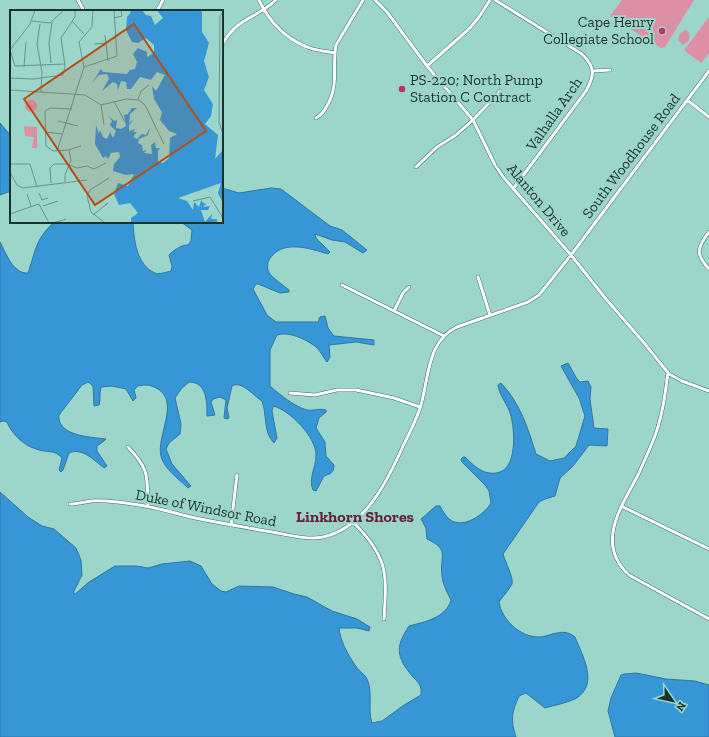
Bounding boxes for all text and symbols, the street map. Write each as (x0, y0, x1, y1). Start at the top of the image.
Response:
inset map (10, 10, 223, 223)
place label: Cape Henry Collegiate School (543, 13, 654, 48)
marker: Cape Henry Collegiate School (657, 26, 667, 36)
place label: PS-220; North Pump Station C Contract (410, 71, 543, 106)
street label: Valhalla Arch (522, 73, 586, 155)
marker: PS-220; North Pump Station C Contract (397, 84, 407, 94)
street label: South Woodhouse Road (578, 89, 684, 222)
street label: Alanton Drive (503, 160, 575, 240)
street label: Duke of Windsor Road (134, 486, 279, 531)
district label: Linkhorn Shores (296, 507, 414, 526)
north arrow (653, 681, 693, 721)
text: N (673, 699, 689, 714)

